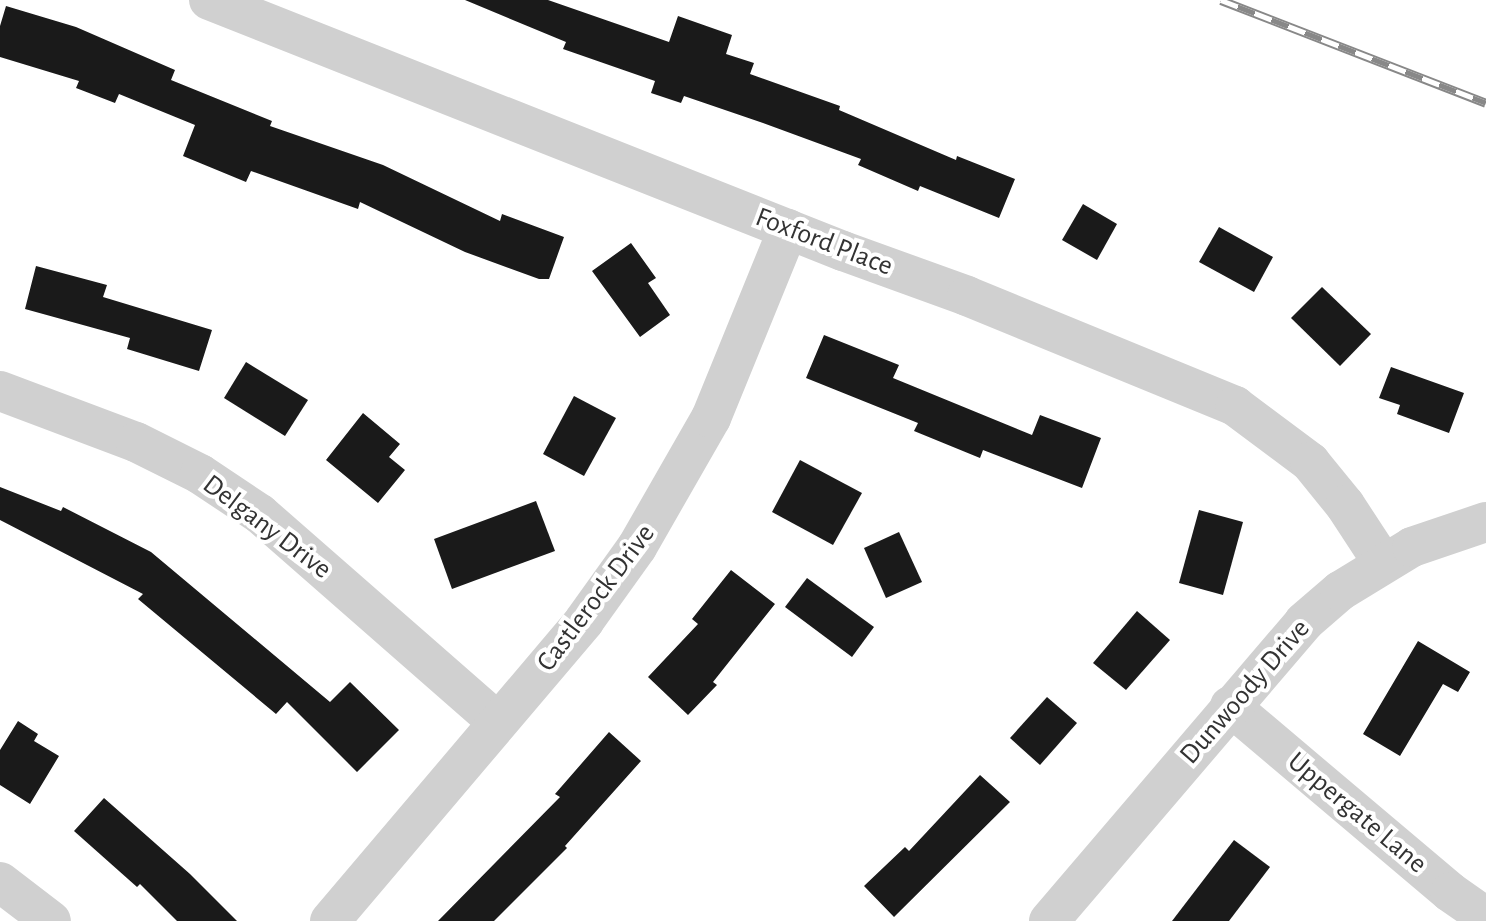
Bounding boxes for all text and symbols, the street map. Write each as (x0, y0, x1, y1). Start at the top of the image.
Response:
street label: Foxford Place (751, 200, 897, 284)
street label: Delgany Drive (196, 468, 338, 586)
street label: Castlerock Drive (530, 518, 662, 678)
street label: Dunwoody Drive (1173, 613, 1317, 771)
street label: Uppergate Lane (1281, 745, 1433, 881)

